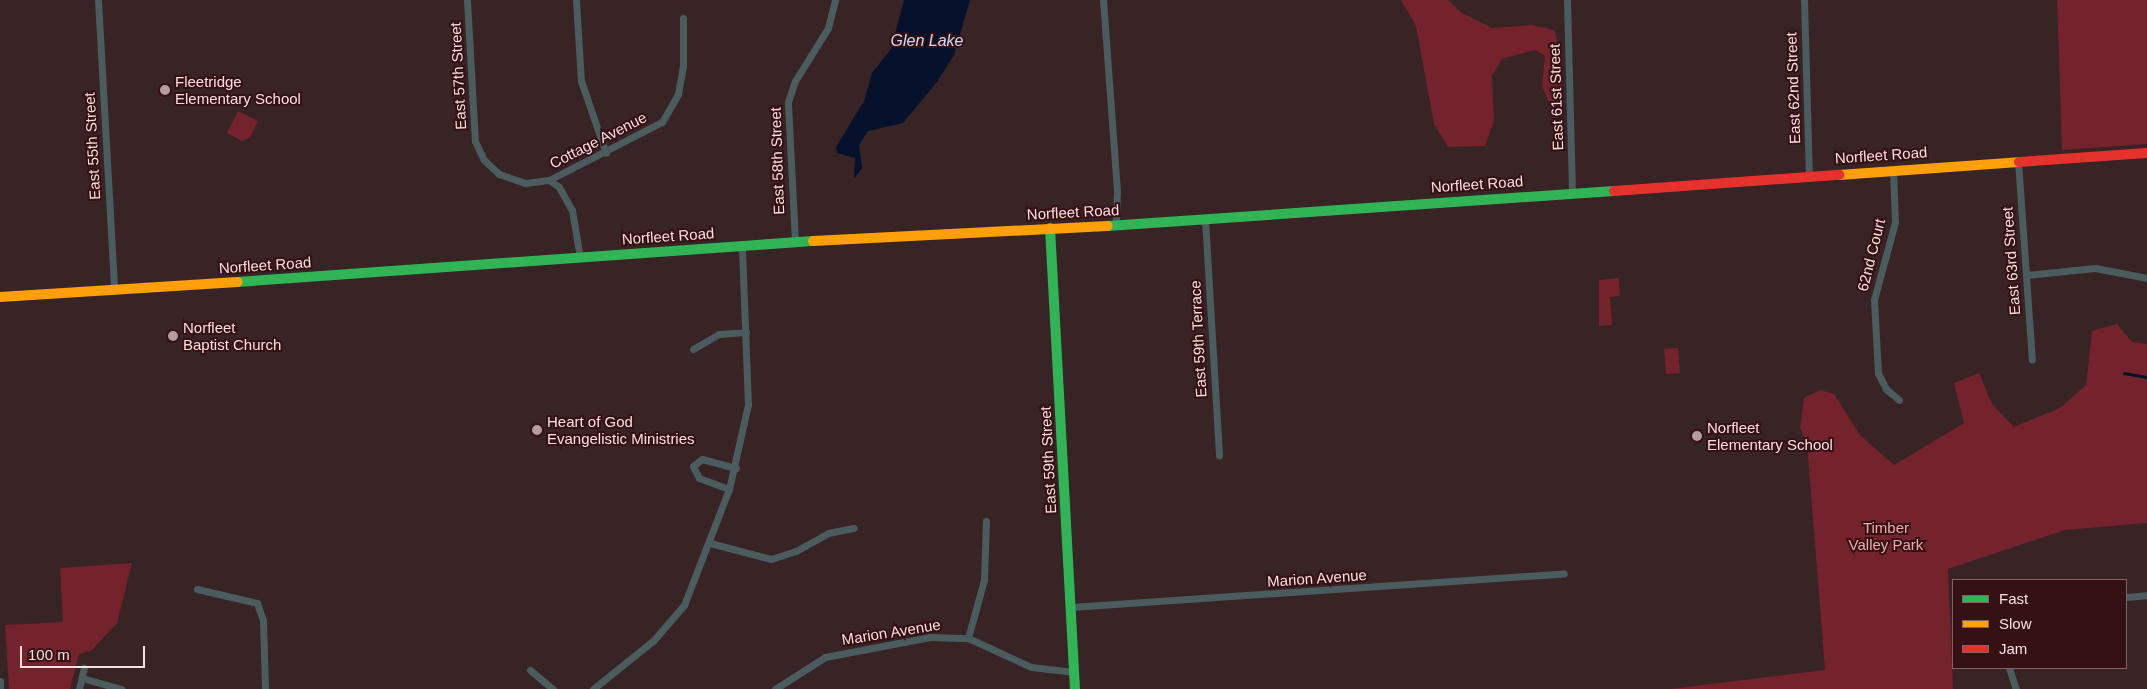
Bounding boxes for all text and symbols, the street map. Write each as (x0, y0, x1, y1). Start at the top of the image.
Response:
street label: East 57th Street (446, 22, 470, 130)
water label: Glen Lake (891, 31, 963, 51)
street label: East 62nd Street (1782, 32, 1804, 144)
street label: East 61st Street (1545, 43, 1567, 151)
place label: Fleetridge Elementary School (175, 72, 301, 107)
marker: Fleetridge Elementary School (159, 84, 171, 96)
street label: East 55th Street (80, 92, 104, 200)
street label: East 58th Street (766, 107, 788, 215)
street label: Cottage Avenue (546, 108, 650, 172)
street label: Norfleet Road (1834, 143, 1928, 167)
street label: Norfleet Road (1430, 172, 1524, 196)
street label: Norfleet Road (1026, 201, 1120, 223)
street label: East 63rd Street (1998, 206, 2024, 316)
street label: 62nd Court (1853, 217, 1889, 293)
street label: Norfleet Road (621, 224, 715, 248)
street label: Norfleet Road (218, 253, 312, 277)
street label: East 59th Terrace (1186, 280, 1210, 398)
place label: Norfleet Baptist Church (183, 318, 281, 353)
marker: Norfleet Baptist Church (167, 330, 179, 342)
street label: East 59th Street (1036, 406, 1060, 514)
place label: Heart of God Evangelistic Ministries (547, 412, 695, 447)
place label: Norfleet Elementary School (1707, 418, 1833, 453)
marker: Heart of God Evangelistic Ministries (531, 424, 543, 436)
marker: Norfleet Elementary School (1691, 430, 1703, 442)
park label: Timber Valley Park (1849, 518, 1923, 553)
street label: Marion Avenue (1266, 566, 1368, 590)
legend (1952, 579, 2127, 669)
text: Fast (1999, 590, 2028, 607)
street label: Marion Avenue (840, 615, 942, 649)
text: Slow (1999, 615, 2032, 632)
scale bar (22, 636, 148, 668)
text: Jam (1999, 640, 2027, 657)
text: 100 m (28, 646, 70, 663)

